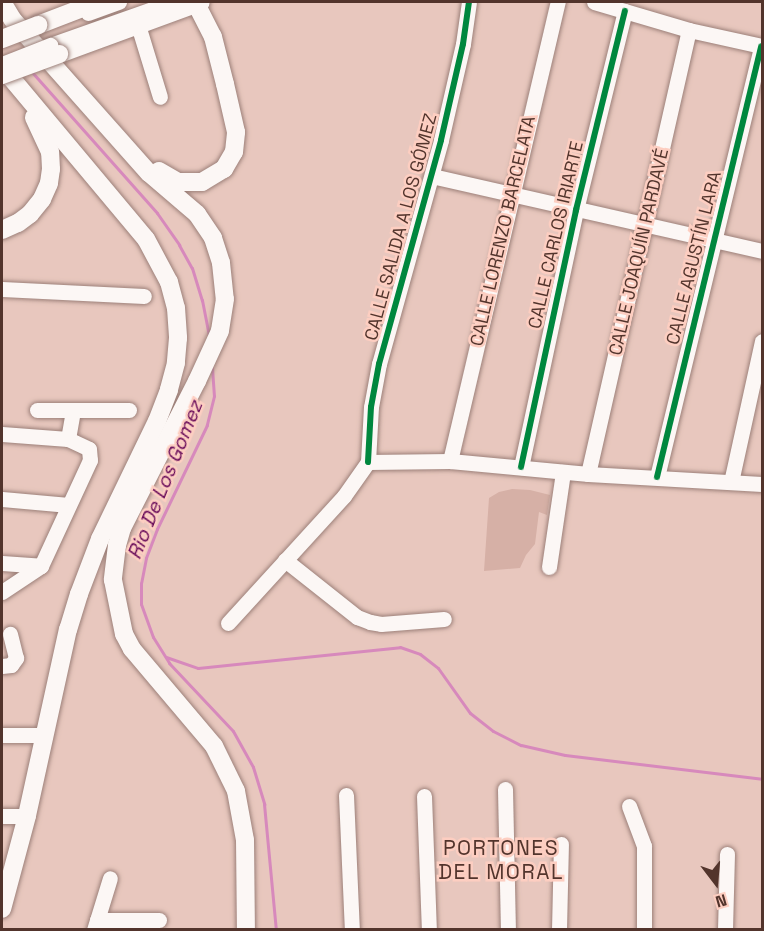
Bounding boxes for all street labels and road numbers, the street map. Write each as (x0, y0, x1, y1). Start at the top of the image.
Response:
street label: CALLE SALIDA A LOS GÓMEZ (360, 111, 442, 343)
street label: CALLE LORENZO BARCELATA (466, 114, 540, 348)
street label: CALLE CARLOS IRIARTE (524, 139, 588, 331)
street label: CALLE JOAQUÍN PARDAVÉ (605, 146, 673, 358)
street label: CALLE AGUSTÍN LARA (662, 169, 726, 347)

